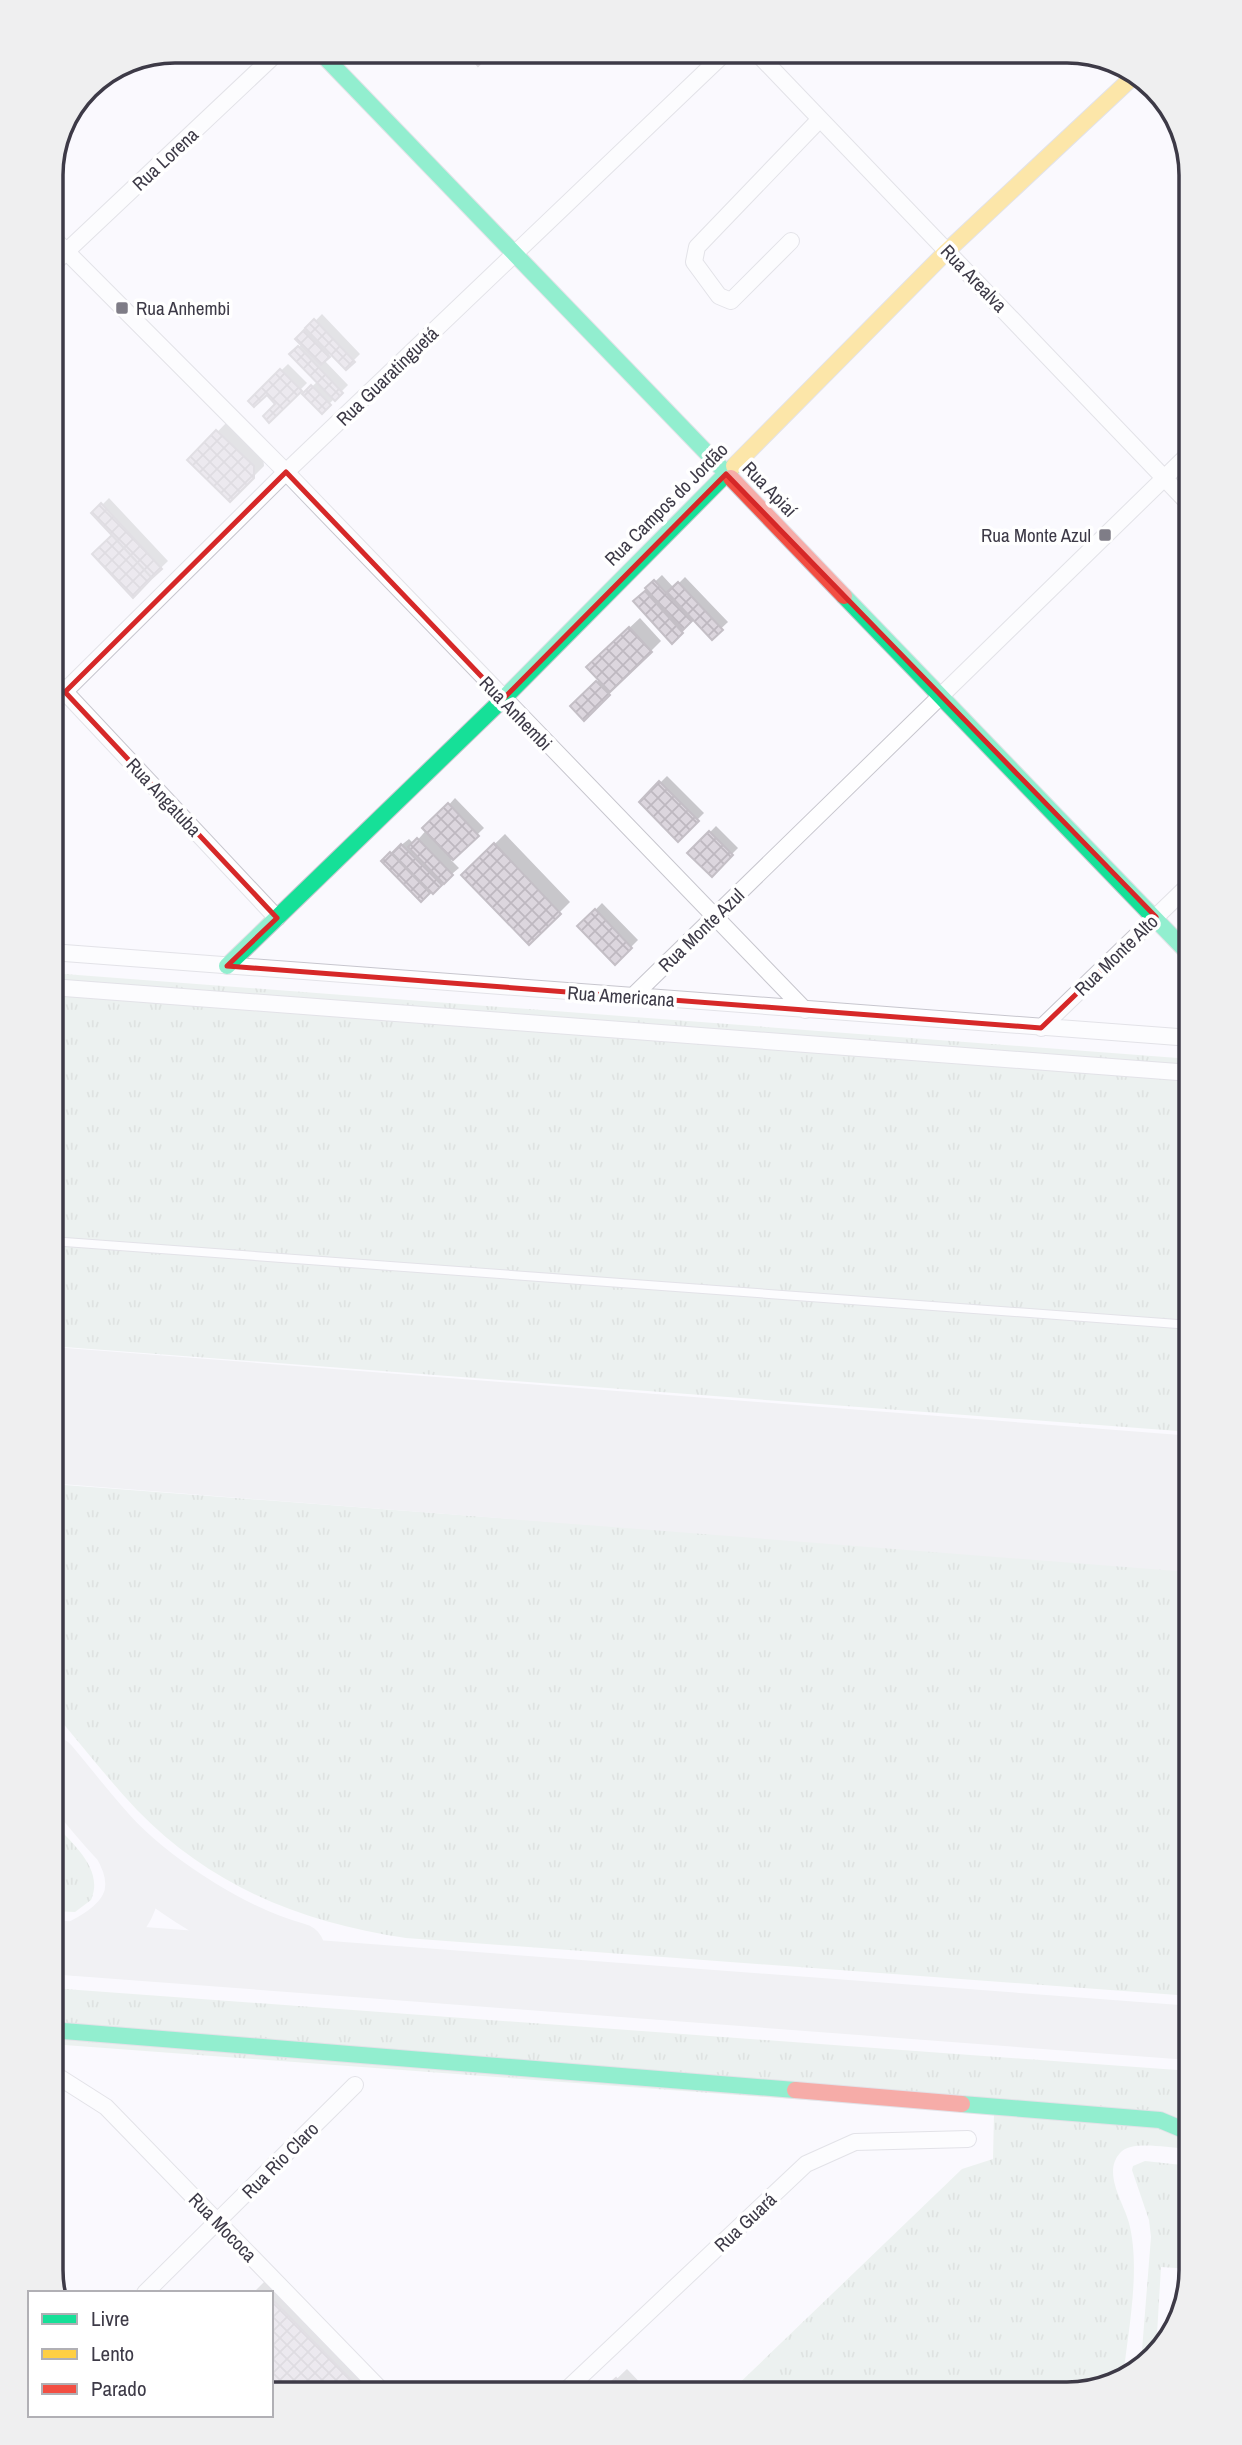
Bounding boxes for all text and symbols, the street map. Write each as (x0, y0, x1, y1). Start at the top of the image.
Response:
street label: Rua Lorena (126, 122, 204, 196)
street label: Rua Arealva (935, 238, 1013, 318)
place label: Rua Anhembi (136, 295, 230, 321)
marker: Rua Anhembi (114, 300, 130, 316)
street label: Rua Guaratinguetá (330, 320, 444, 431)
street label: Rua Campos do Jordão (599, 437, 733, 571)
street label: Rua Apiaí (737, 455, 804, 523)
place label: Rua Monte Azul (981, 522, 1091, 548)
marker: Rua Monte Azul (1097, 527, 1113, 543)
street label: Rua Anhembi (474, 670, 558, 756)
street label: Rua Angatuba (121, 752, 207, 842)
street label: Rua Monte Azul (652, 882, 750, 978)
street label: Rua Monte Alto (1069, 909, 1163, 1001)
street label: Rua Americana (567, 979, 676, 1013)
street label: Rua Rio Claro (236, 2116, 324, 2204)
street label: Rua Guará (708, 2186, 782, 2257)
street label: Rua Mococa (183, 2187, 263, 2268)
legend (28, 2291, 273, 2417)
text: Livre (91, 2304, 129, 2333)
text: Lento (91, 2339, 134, 2368)
text: Parado (91, 2374, 147, 2403)

